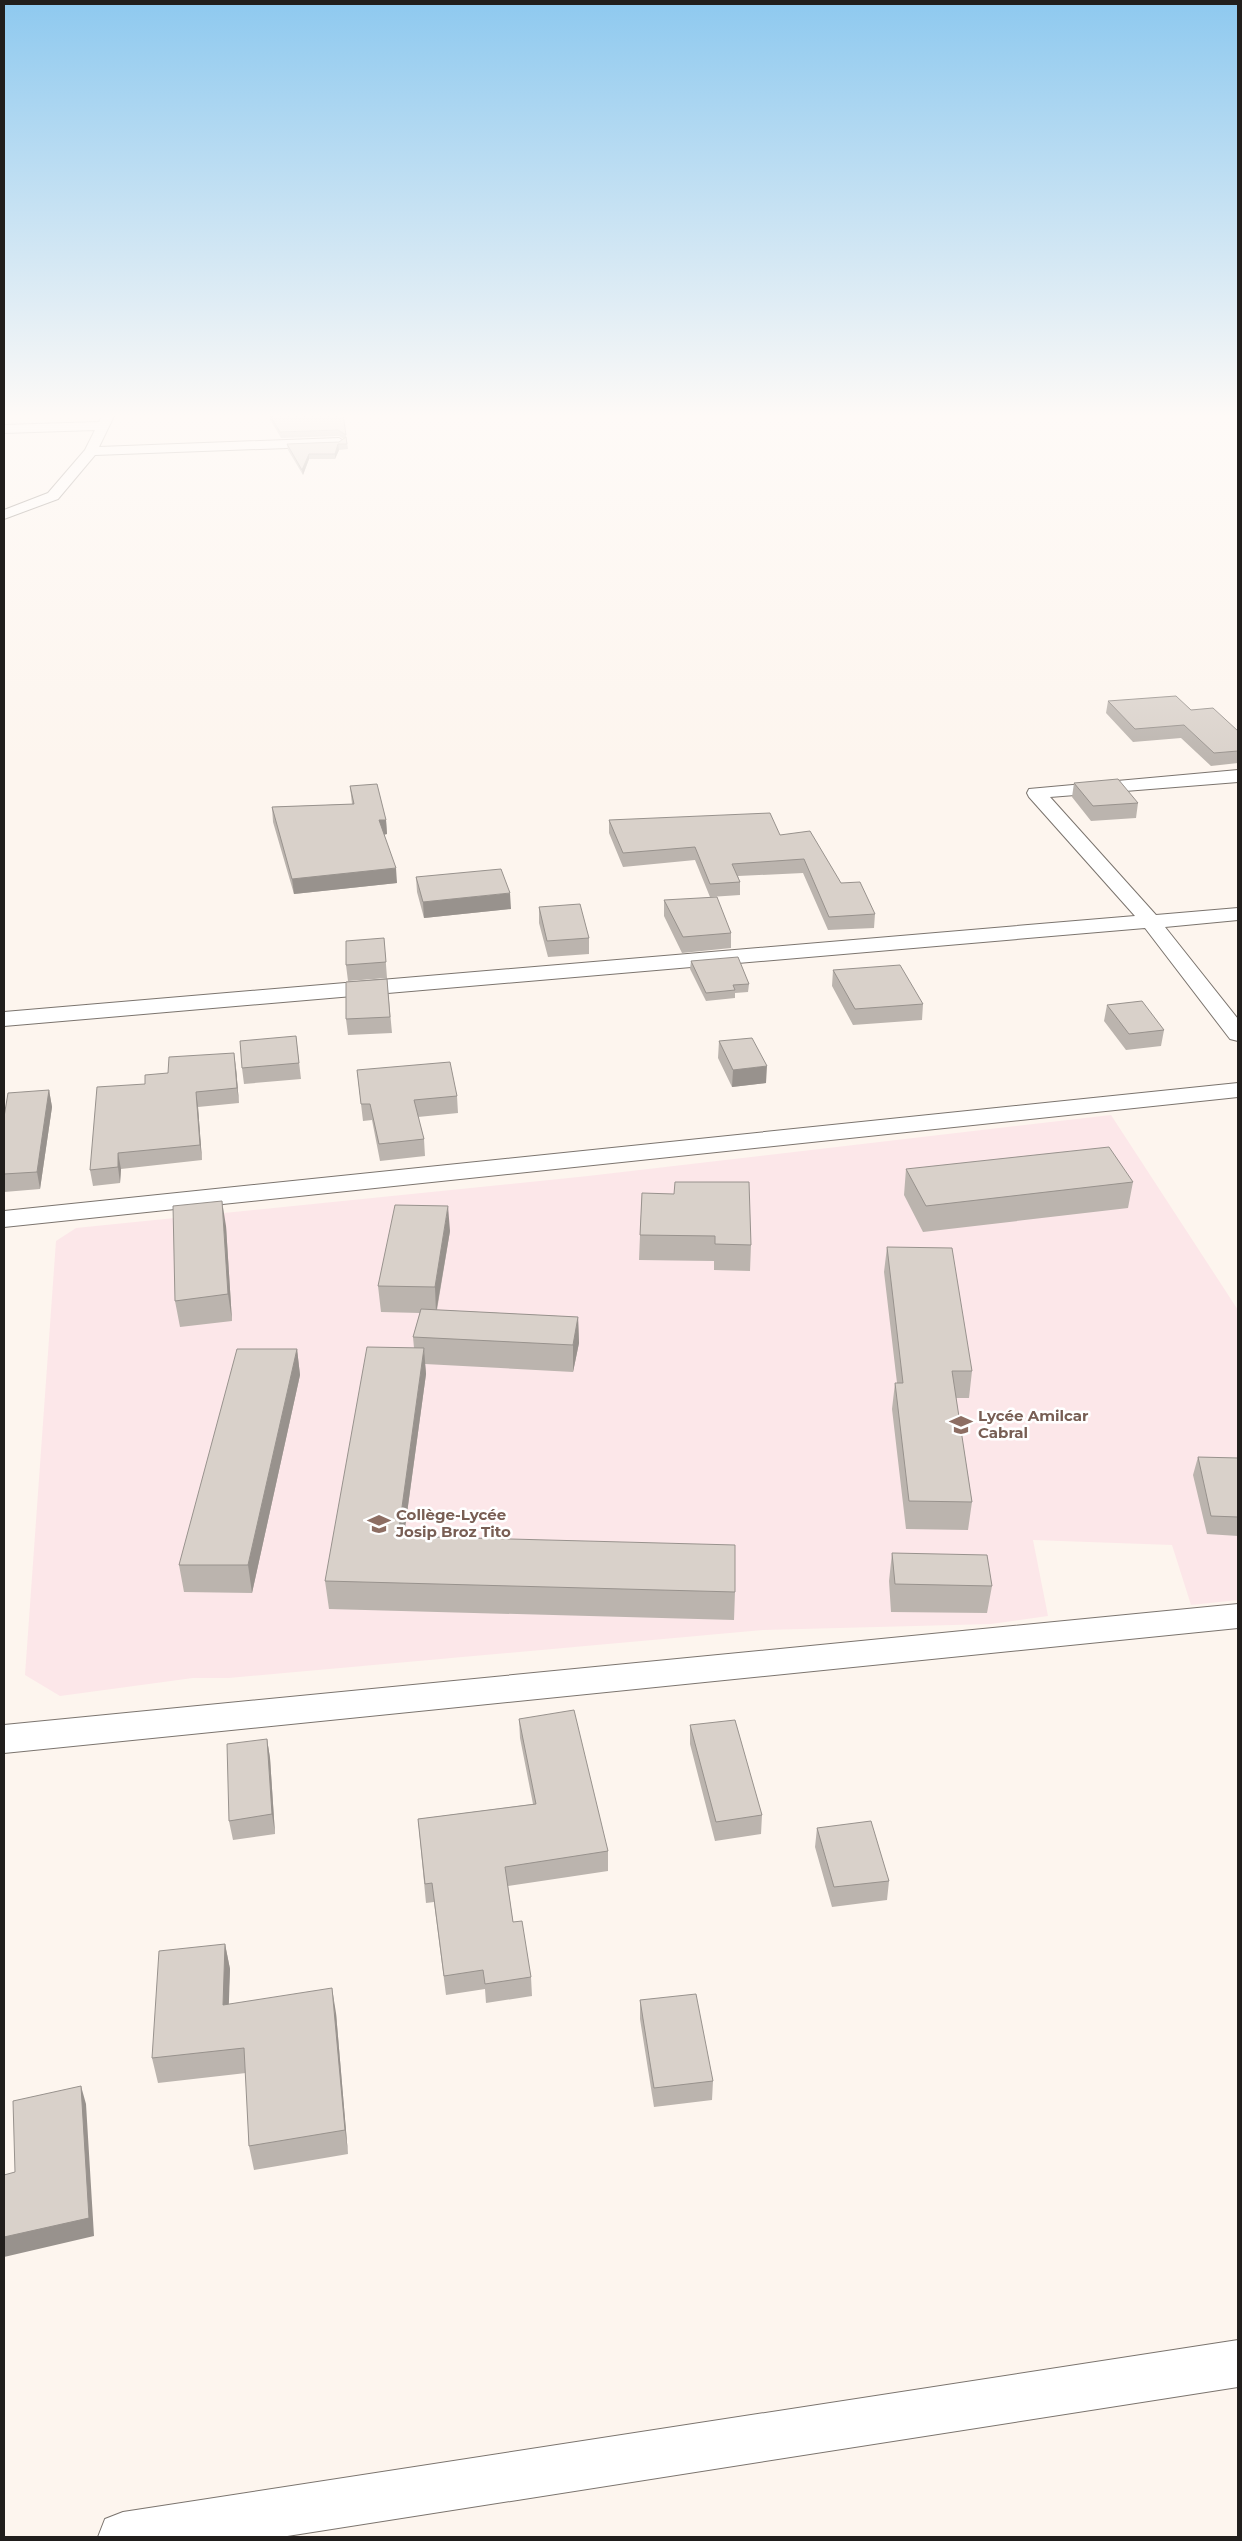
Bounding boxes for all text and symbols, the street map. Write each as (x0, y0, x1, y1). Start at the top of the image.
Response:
place label: Lycée Amilcar Cabral (978, 1406, 1089, 1442)
school or university icon: Lycée Amilcar Cabral (948, 1412, 974, 1438)
place label: Collège-Lycée Josip Broz Tito (395, 1505, 511, 1541)
school or university icon: Collège-Lycée Josip Broz Tito (366, 1511, 392, 1537)

